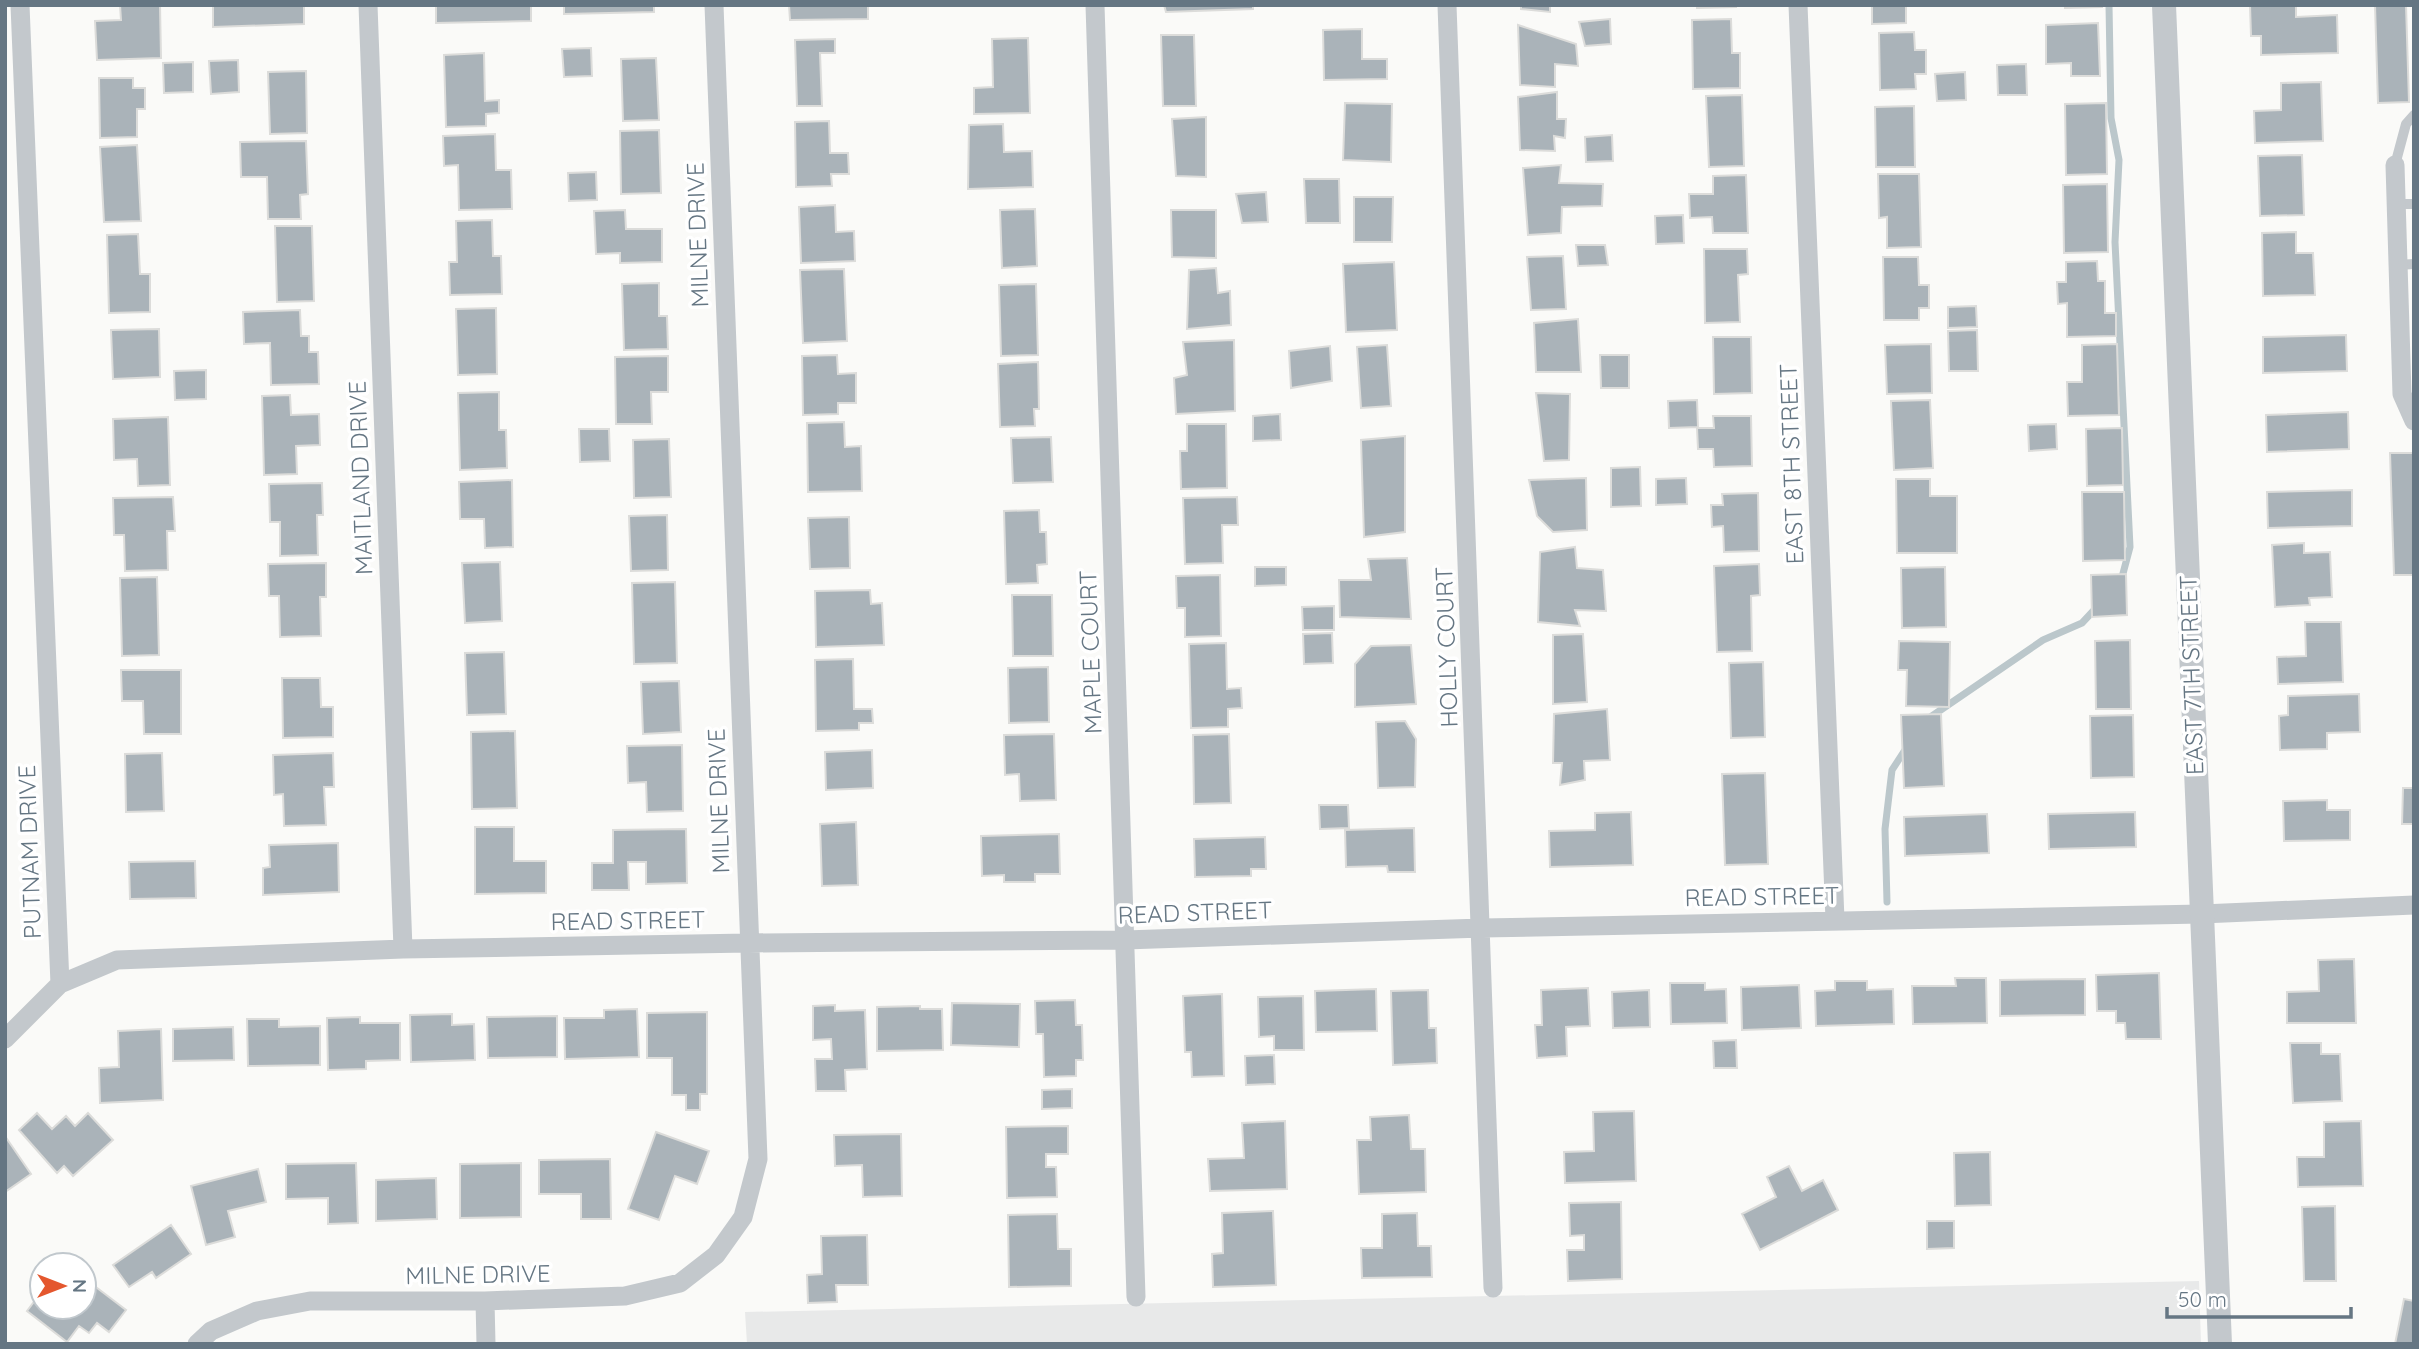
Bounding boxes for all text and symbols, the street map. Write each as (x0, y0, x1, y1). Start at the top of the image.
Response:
street label: MILNE DRIVE (679, 162, 715, 308)
street label: EAST 8TH STREET (1773, 363, 1809, 565)
street label: MAITLAND DRIVE (342, 380, 378, 576)
street label: HOLLY COURT (1428, 566, 1464, 728)
street label: MAPLE COURT (1072, 570, 1108, 735)
street label: EAST 7TH STREET (2173, 574, 2209, 776)
street label: MILNE DRIVE (700, 728, 736, 874)
street label: PUTNAM DRIVE (11, 764, 47, 940)
street label: READ STREET (1684, 880, 1840, 912)
street label: READ STREET (1117, 894, 1273, 930)
street label: READ STREET (550, 904, 706, 936)
north arrow (28, 1251, 98, 1321)
street label: MILNE DRIVE (405, 1258, 551, 1290)
scale bar (2167, 1276, 2351, 1320)
text: N (68, 1279, 92, 1293)
text: 50 m (2178, 1286, 2227, 1312)

